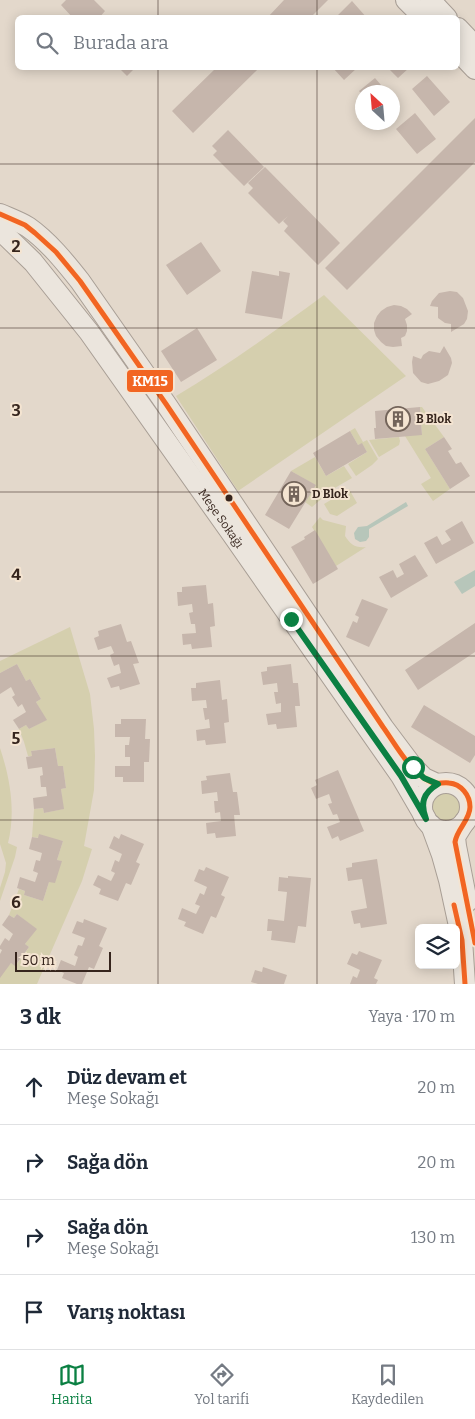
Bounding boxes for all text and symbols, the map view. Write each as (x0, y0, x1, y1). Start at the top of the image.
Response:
search box (15, 15, 460, 70)
icon: search (33, 29, 61, 57)
text: Burada ara (73, 31, 169, 54)
north arrow (355, 85, 400, 130)
text: 2 (11, 237, 21, 256)
line badge: KM15 (126, 369, 174, 393)
text: KM15 (132, 373, 168, 390)
text: 3 (11, 401, 21, 420)
building icon: B Blok (385, 406, 411, 432)
place label: B Blok (416, 412, 452, 426)
building icon: D Blok (281, 481, 307, 507)
street label: Meşe Sokağı (195, 486, 247, 551)
place label: D Blok (312, 487, 349, 501)
unlabelled marker (224, 493, 234, 503)
text: 4 (11, 565, 21, 584)
route end (280, 608, 303, 631)
text: 5 (12, 729, 21, 748)
route start (402, 756, 425, 779)
text: 6 (11, 893, 21, 912)
map controls (415, 924, 460, 969)
button: layers (415, 924, 460, 969)
scale bar (15, 949, 111, 972)
text: 50 m (22, 952, 55, 969)
text: 3 dk (20, 1004, 61, 1030)
text: Yaya · 170 m (368, 1007, 455, 1026)
text: Düz devam et (67, 1066, 187, 1089)
icon: ahead (20, 1073, 48, 1101)
text: 20 m (418, 1078, 455, 1097)
text: Meşe Sokağı (67, 1089, 159, 1108)
icon: right (20, 1148, 48, 1176)
text: Sağa dön (67, 1151, 148, 1174)
text: 20 m (418, 1153, 455, 1172)
text: Sağa dön (67, 1216, 148, 1239)
icon: right (20, 1223, 48, 1251)
text: 130 m (411, 1228, 455, 1247)
text: Meşe Sokağı (67, 1239, 159, 1258)
icon: arrive (20, 1298, 48, 1326)
text: Varış noktası (67, 1301, 185, 1324)
tab: Harita (51, 1361, 92, 1408)
tab: Yol tarifi (194, 1361, 249, 1408)
tab: Kaydedilen (351, 1361, 424, 1408)

